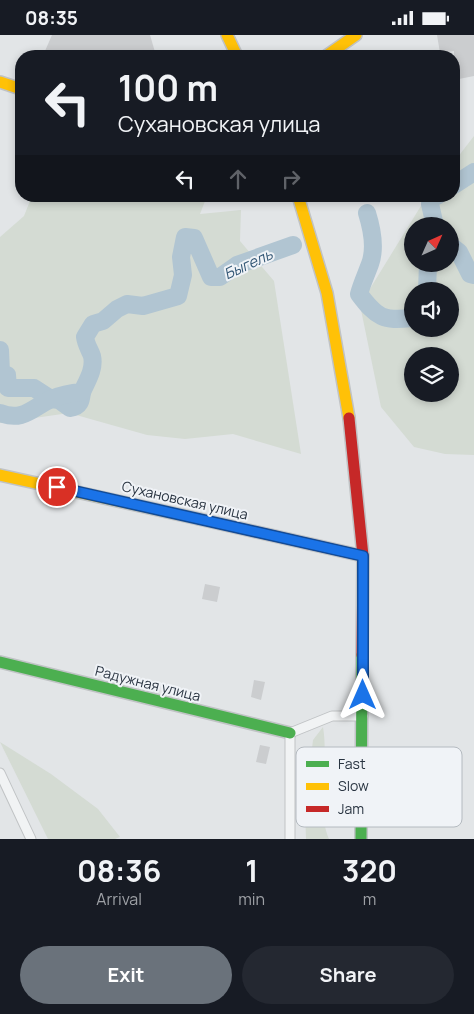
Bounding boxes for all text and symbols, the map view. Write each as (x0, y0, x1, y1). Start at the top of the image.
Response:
text: 08:35 (25, 5, 78, 31)
text: 100 m (118, 64, 218, 112)
icon: left (35, 70, 100, 135)
text: Сухановская улица (118, 109, 321, 139)
icon: left (171, 165, 199, 193)
icon: ahead (224, 165, 252, 193)
icon: right (277, 165, 305, 193)
north arrow (404, 217, 459, 273)
map controls (404, 217, 459, 402)
water label: Быгель (220, 243, 277, 284)
button: sound (404, 282, 459, 337)
button: layers (404, 347, 459, 402)
pin (36, 466, 78, 508)
icon: arrive (43, 473, 71, 501)
street label: Сухановская улица (120, 476, 250, 524)
street label: Радужная улица (93, 661, 203, 705)
position arrow (336, 668, 388, 720)
legend (296, 747, 462, 827)
text: Fast (338, 754, 366, 773)
text: Slow (338, 776, 369, 795)
text: Jam (338, 799, 364, 818)
text: 08:36 (77, 850, 161, 891)
text: 1 (245, 850, 258, 891)
text: 320 (342, 850, 397, 891)
text: Arrival (96, 888, 142, 910)
text: min (238, 888, 265, 910)
text: m (363, 888, 376, 910)
button: Exit (20, 946, 232, 1004)
button: Share (242, 946, 454, 1004)

